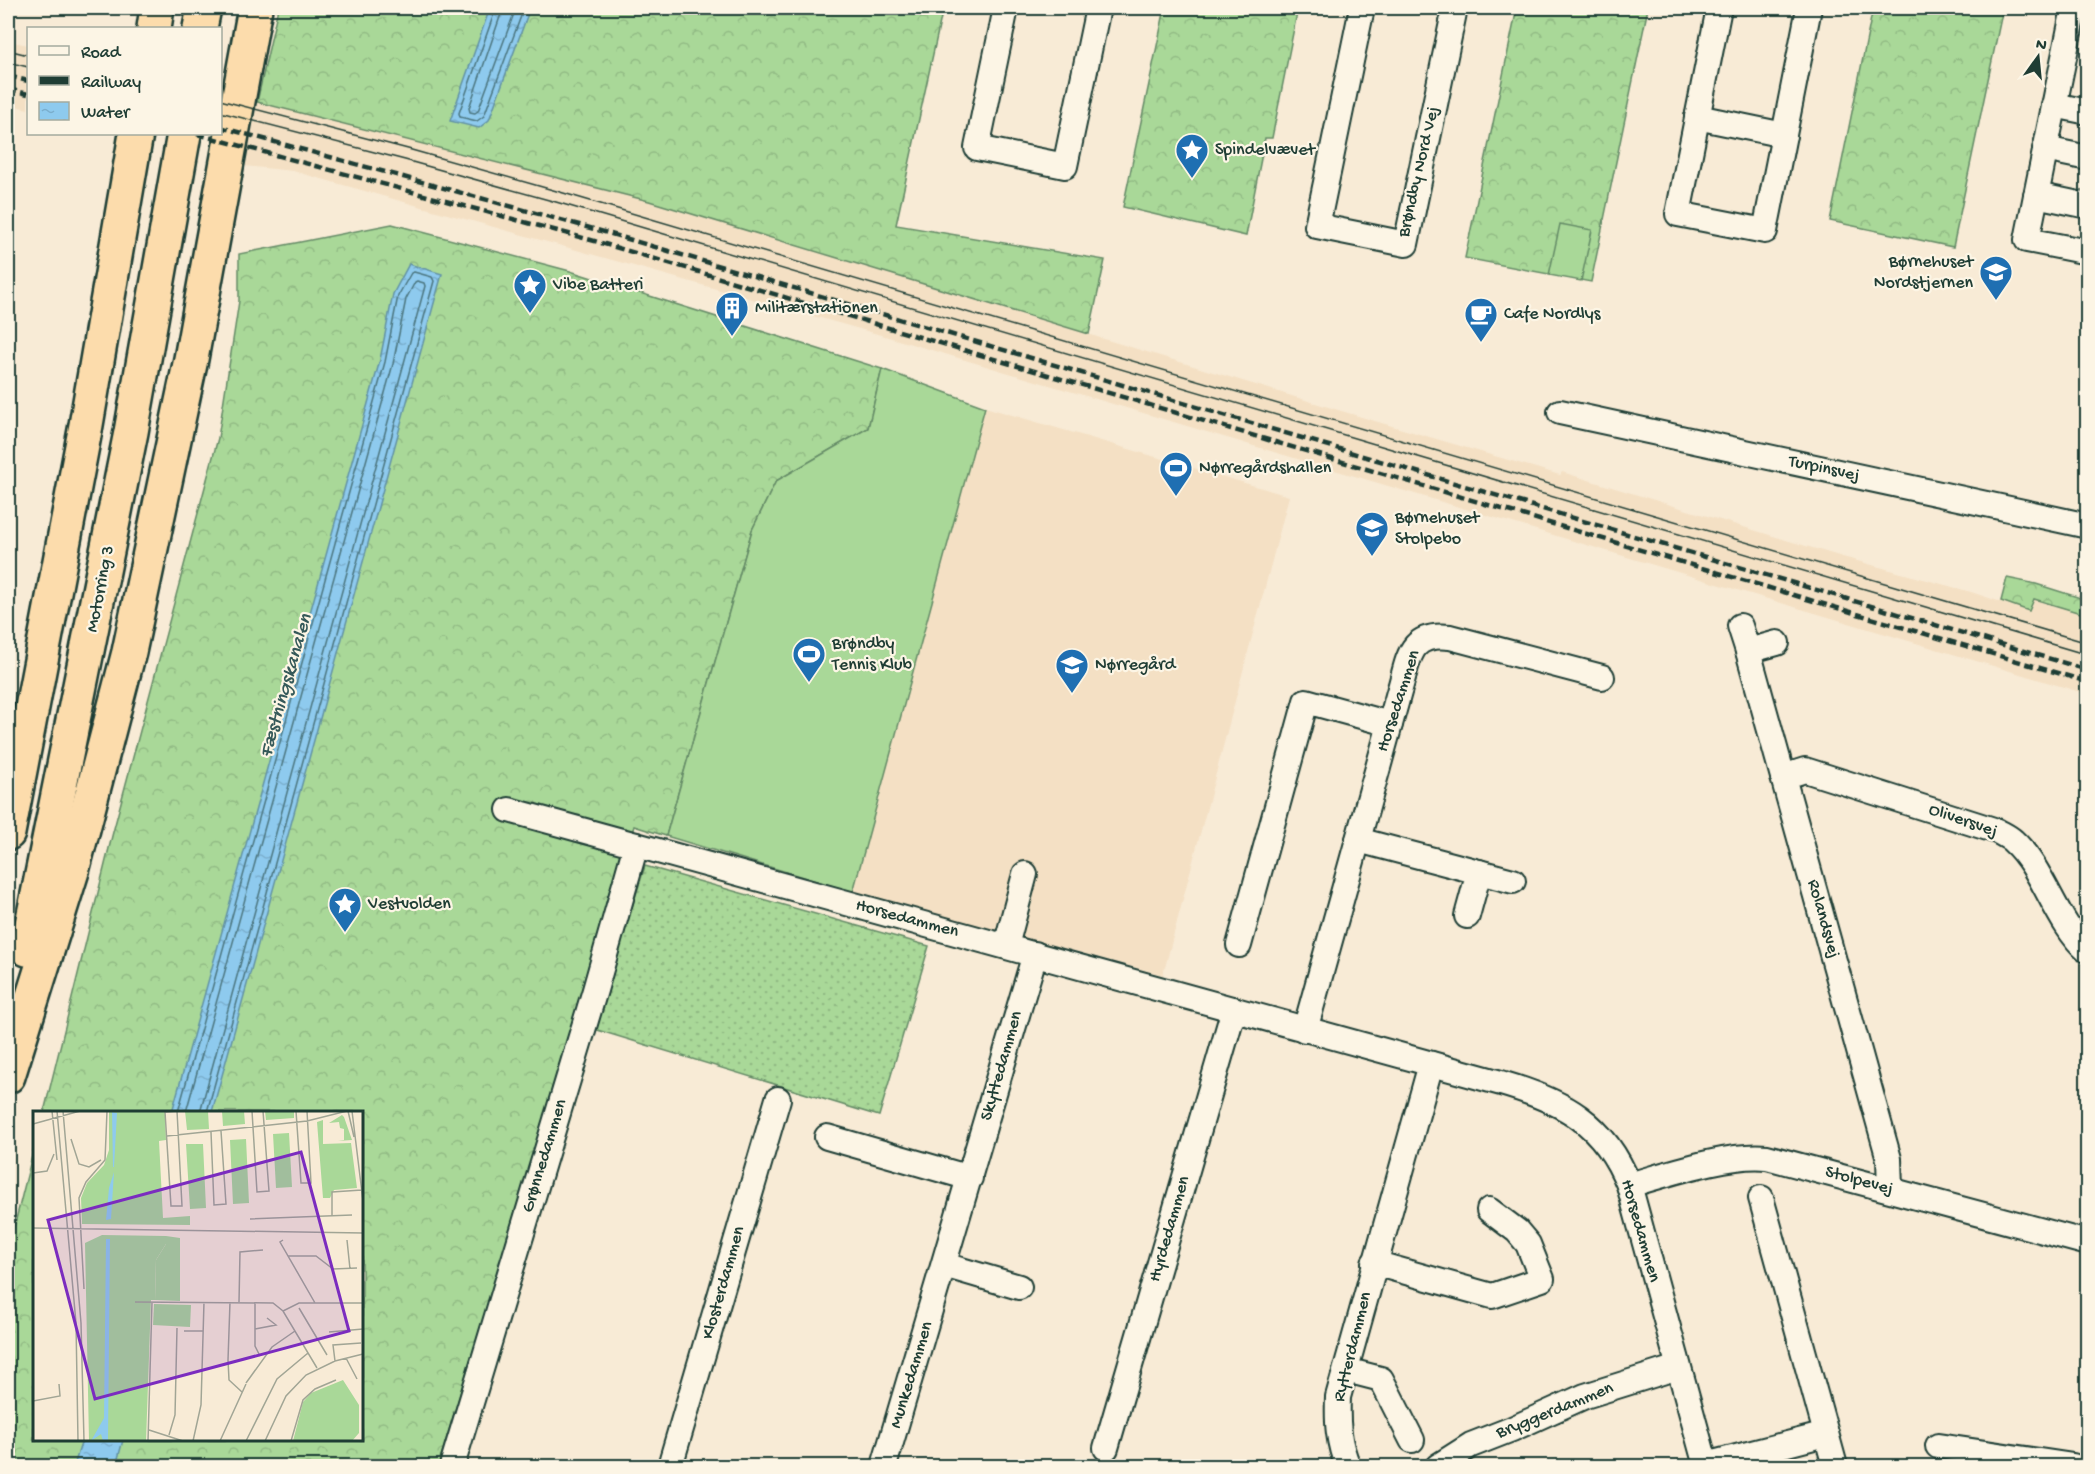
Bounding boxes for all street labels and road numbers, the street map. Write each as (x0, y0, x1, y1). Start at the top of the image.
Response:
street label: Brøndby Nord Vej (1394, 105, 1444, 240)
street label: Turpinsvej (1786, 451, 1861, 487)
street label: Motorring 3 (82, 544, 120, 634)
street label: Horsedammen (1373, 647, 1425, 755)
street label: Oliversvej (1926, 799, 2000, 843)
street label: Rolandsvej (1802, 877, 1844, 961)
street label: Horsedammen (853, 895, 961, 943)
street label: Skyttedammen (976, 1008, 1028, 1123)
street label: Grønnedammen (518, 1096, 572, 1215)
street label: Stolpevej (1823, 1162, 1895, 1200)
street label: Hyrdedammen (1145, 1173, 1195, 1284)
street label: Horsedammen (1615, 1177, 1665, 1285)
street label: Klosterdammen (698, 1224, 750, 1342)
street label: Rytterdammen (1329, 1289, 1377, 1404)
street label: Munkedammen (886, 1319, 938, 1431)
street label: Bryggerdammen (1492, 1378, 1617, 1444)

